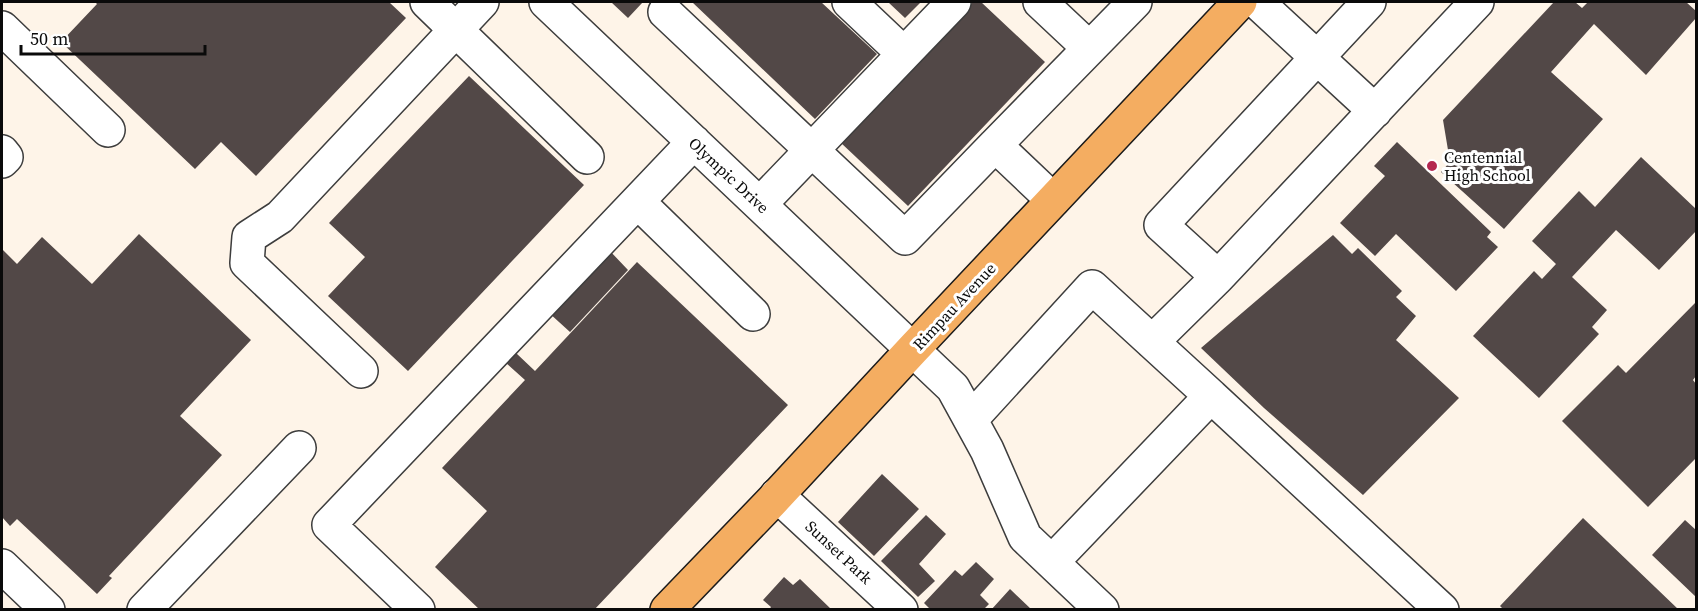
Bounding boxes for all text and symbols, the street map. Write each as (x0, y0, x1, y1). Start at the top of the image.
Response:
scale bar (21, 18, 206, 56)
text: 50 m (30, 26, 68, 51)
street label: Olympic Drive (684, 132, 774, 218)
place label: Centennial High School (1444, 146, 1531, 186)
marker: Centennial High School (1425, 159, 1439, 173)
street label: Rimpau Avenue (908, 257, 1000, 355)
street label: Sunset Park (801, 515, 877, 589)

